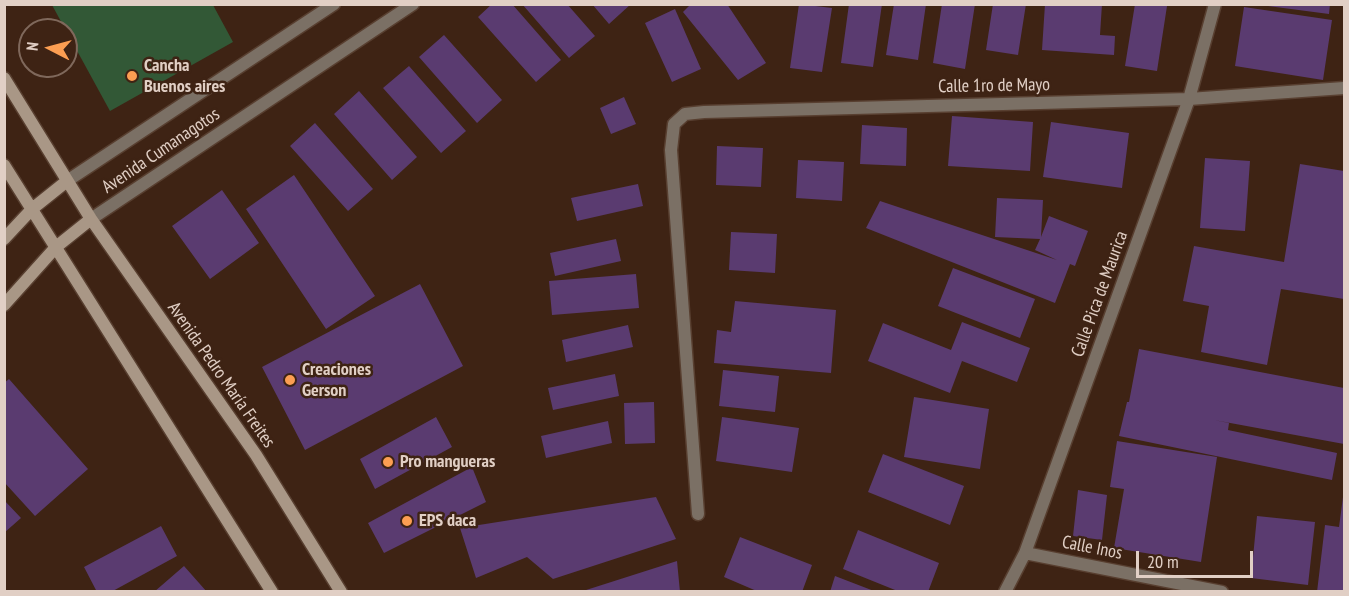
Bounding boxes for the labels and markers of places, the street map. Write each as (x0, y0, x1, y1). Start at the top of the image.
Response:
place label: Cancha Buenos aires (144, 55, 225, 98)
marker: Cancha Buenos aires (125, 69, 139, 83)
place label: Creaciones Gerson (302, 359, 371, 401)
marker: Creaciones Gerson (283, 373, 297, 387)
place label: Pro mangueras (400, 451, 495, 473)
marker: Pro mangueras (381, 455, 395, 469)
place label: EPS daca (419, 510, 476, 532)
marker: EPS daca (400, 514, 414, 528)

